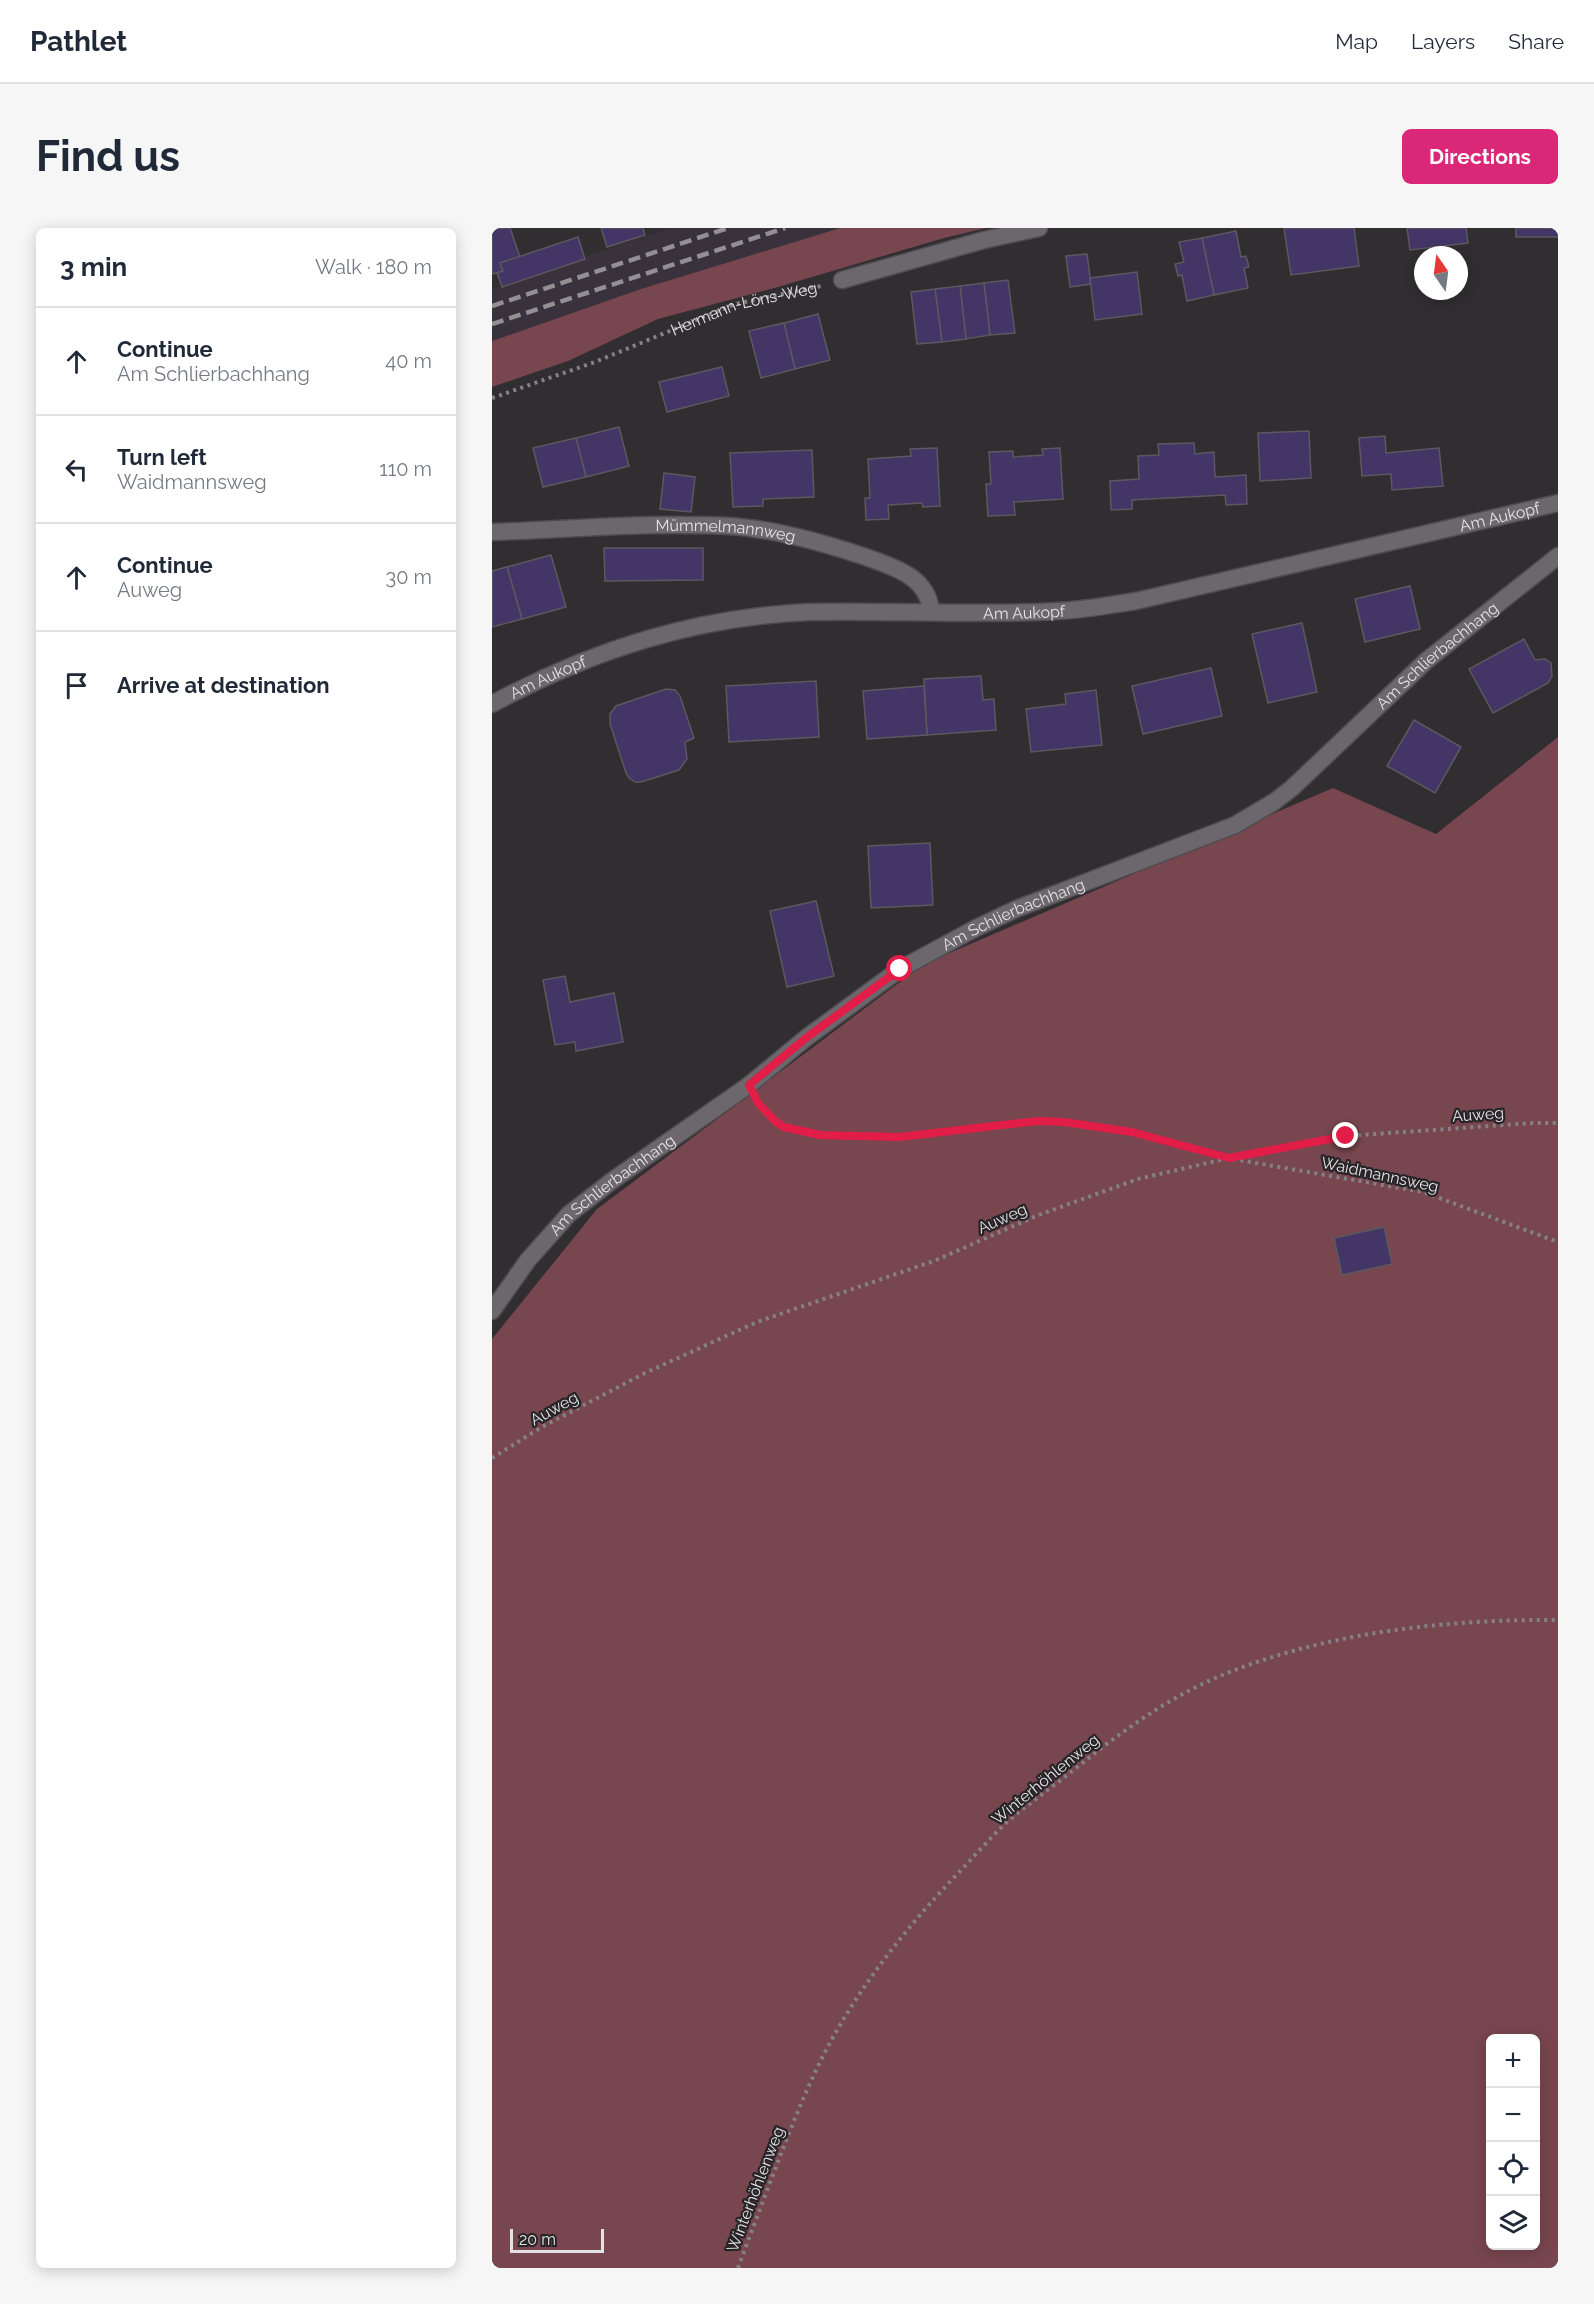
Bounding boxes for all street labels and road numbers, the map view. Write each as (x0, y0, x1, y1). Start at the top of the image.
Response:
street label: Hermann-Löns-Weg (668, 278, 819, 340)
street label: Am Aukopf (1458, 498, 1542, 536)
street label: Mümmelmannweg (655, 516, 797, 546)
street label: Am Schlierbachhang (1373, 598, 1502, 713)
street label: Am Aukopf (983, 602, 1066, 623)
street label: Am Aukopf (507, 652, 590, 703)
street label: Am Schlierbachhang (939, 875, 1087, 955)
street label: Auweg (1451, 1103, 1505, 1126)
street label: Am Schlierbachhang (545, 1131, 679, 1239)
street label: Waidmannsweg (1319, 1153, 1440, 1196)
street label: Auweg (975, 1199, 1030, 1238)
street label: Auweg (527, 1387, 582, 1429)
street label: Winterhöhlenweg (988, 1730, 1103, 1829)
street label: Winterhöhlenweg (723, 2124, 788, 2255)

